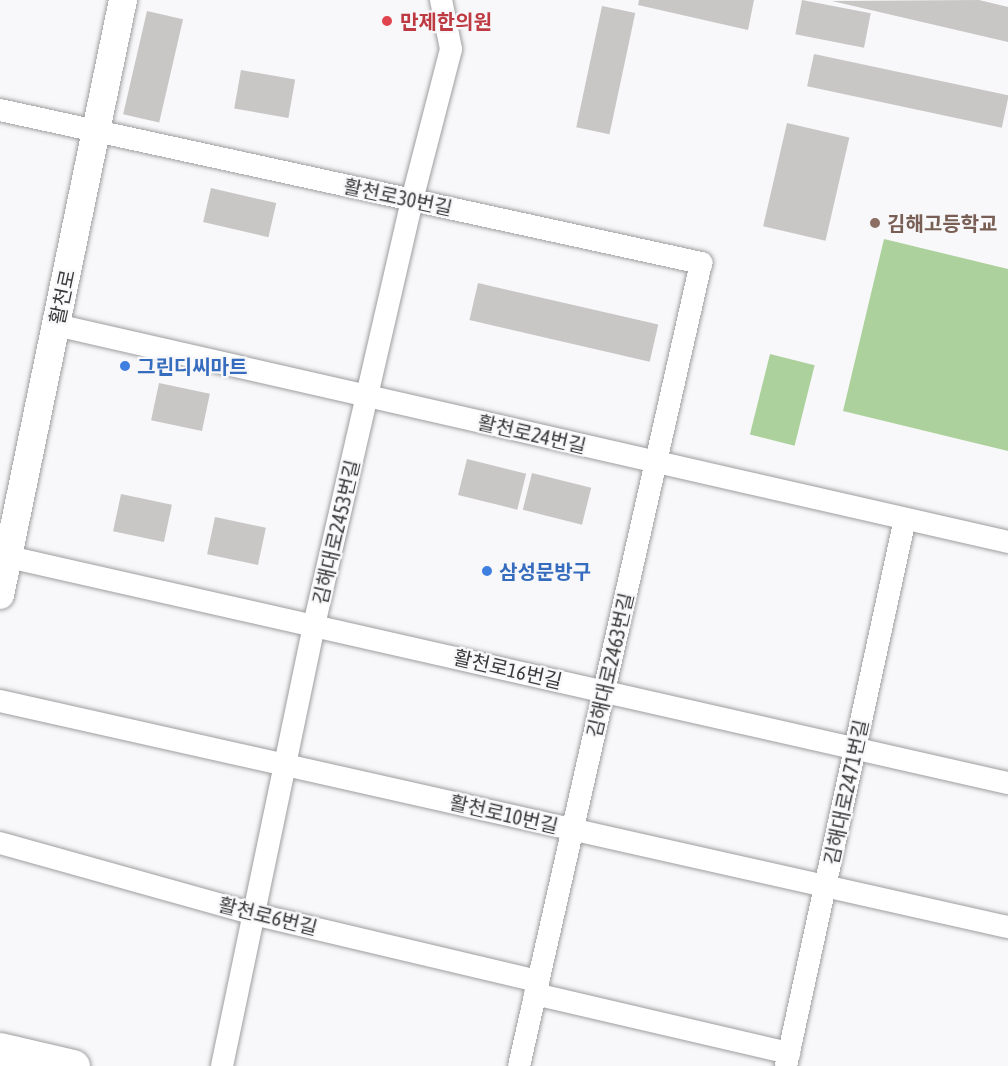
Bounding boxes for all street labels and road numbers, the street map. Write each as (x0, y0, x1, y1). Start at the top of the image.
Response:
street label: 활천로30번길 (341, 174, 455, 220)
street label: 활천로 (45, 268, 79, 326)
street label: 활천로24번길 (475, 410, 589, 458)
street label: 김해대로2453번길 (308, 457, 364, 607)
street label: 김해대로2463번길 (582, 590, 638, 740)
street label: 활천로16번길 (451, 645, 565, 693)
street label: 김해대로2471번길 (819, 717, 873, 867)
street label: 활천로10번길 (447, 790, 561, 838)
street label: 활천로6번길 (216, 892, 320, 940)

